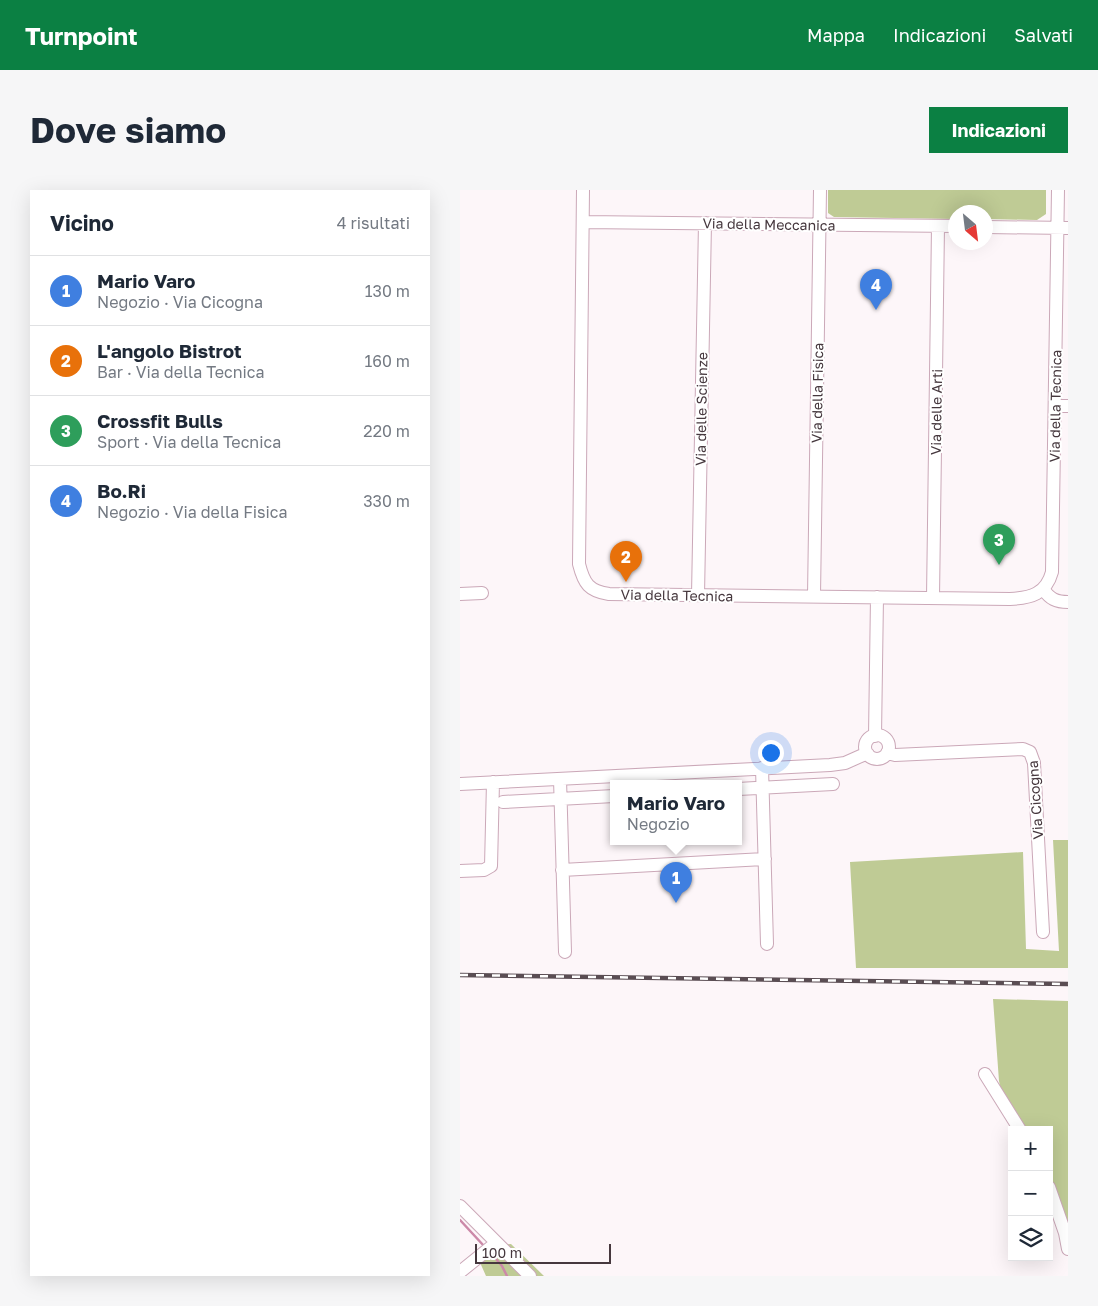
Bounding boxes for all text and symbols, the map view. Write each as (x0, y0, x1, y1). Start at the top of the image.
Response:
text: Turnpoint (25, 21, 138, 50)
text: Mappa (807, 24, 865, 46)
text: Indicazioni (893, 24, 986, 46)
text: Salvati (1014, 24, 1073, 46)
button: Indicazioni (929, 107, 1068, 153)
text: Dove siamo (30, 109, 226, 151)
north arrow (948, 205, 993, 250)
text: Vicino (50, 210, 114, 236)
text: 4 risultati (337, 213, 410, 233)
street label: Via della Meccanica (702, 214, 836, 234)
text: Mario Varo (97, 269, 196, 292)
pin: 4 (860, 269, 892, 310)
text: 1 (62, 281, 70, 301)
text: 130 m (365, 281, 410, 301)
text: Negozio · Via Cicogna (97, 292, 263, 312)
text: L'angolo Bistrot (97, 339, 242, 362)
street label: Via della Fisica (808, 343, 826, 443)
street label: Via della Tecnica (1046, 350, 1064, 462)
text: 2 (61, 351, 71, 371)
text: 160 m (364, 351, 410, 371)
street label: Via delle Scienze (692, 352, 710, 466)
text: Bar · Via della Tecnica (97, 362, 265, 382)
street label: Via delle Arti (927, 369, 945, 455)
text: Crossfit Bulls (97, 409, 223, 432)
text: 3 (61, 421, 71, 441)
text: 220 m (363, 421, 410, 441)
text: Sport · Via della Tecnica (97, 432, 281, 452)
text: Bo.Ri (97, 479, 146, 502)
text: 4 (61, 491, 71, 511)
text: 330 m (363, 491, 410, 511)
text: Negozio · Via della Fisica (97, 502, 288, 522)
pin: 3 (983, 524, 1015, 565)
pin: 2 (610, 541, 642, 582)
street label: Via della Tecnica (621, 586, 733, 604)
your location (758, 740, 784, 766)
street label: Via Cicogna (1024, 760, 1046, 840)
popup (610, 780, 742, 845)
text: Mario Varo (627, 791, 725, 814)
text: Negozio (627, 814, 690, 834)
pin: 1 (660, 862, 692, 903)
map controls (1008, 1126, 1053, 1261)
button: + (1008, 1126, 1053, 1171)
button: − (1008, 1171, 1053, 1216)
button: layers (1008, 1216, 1053, 1261)
scale bar (475, 1241, 611, 1264)
text: 100 m (482, 1244, 522, 1261)

